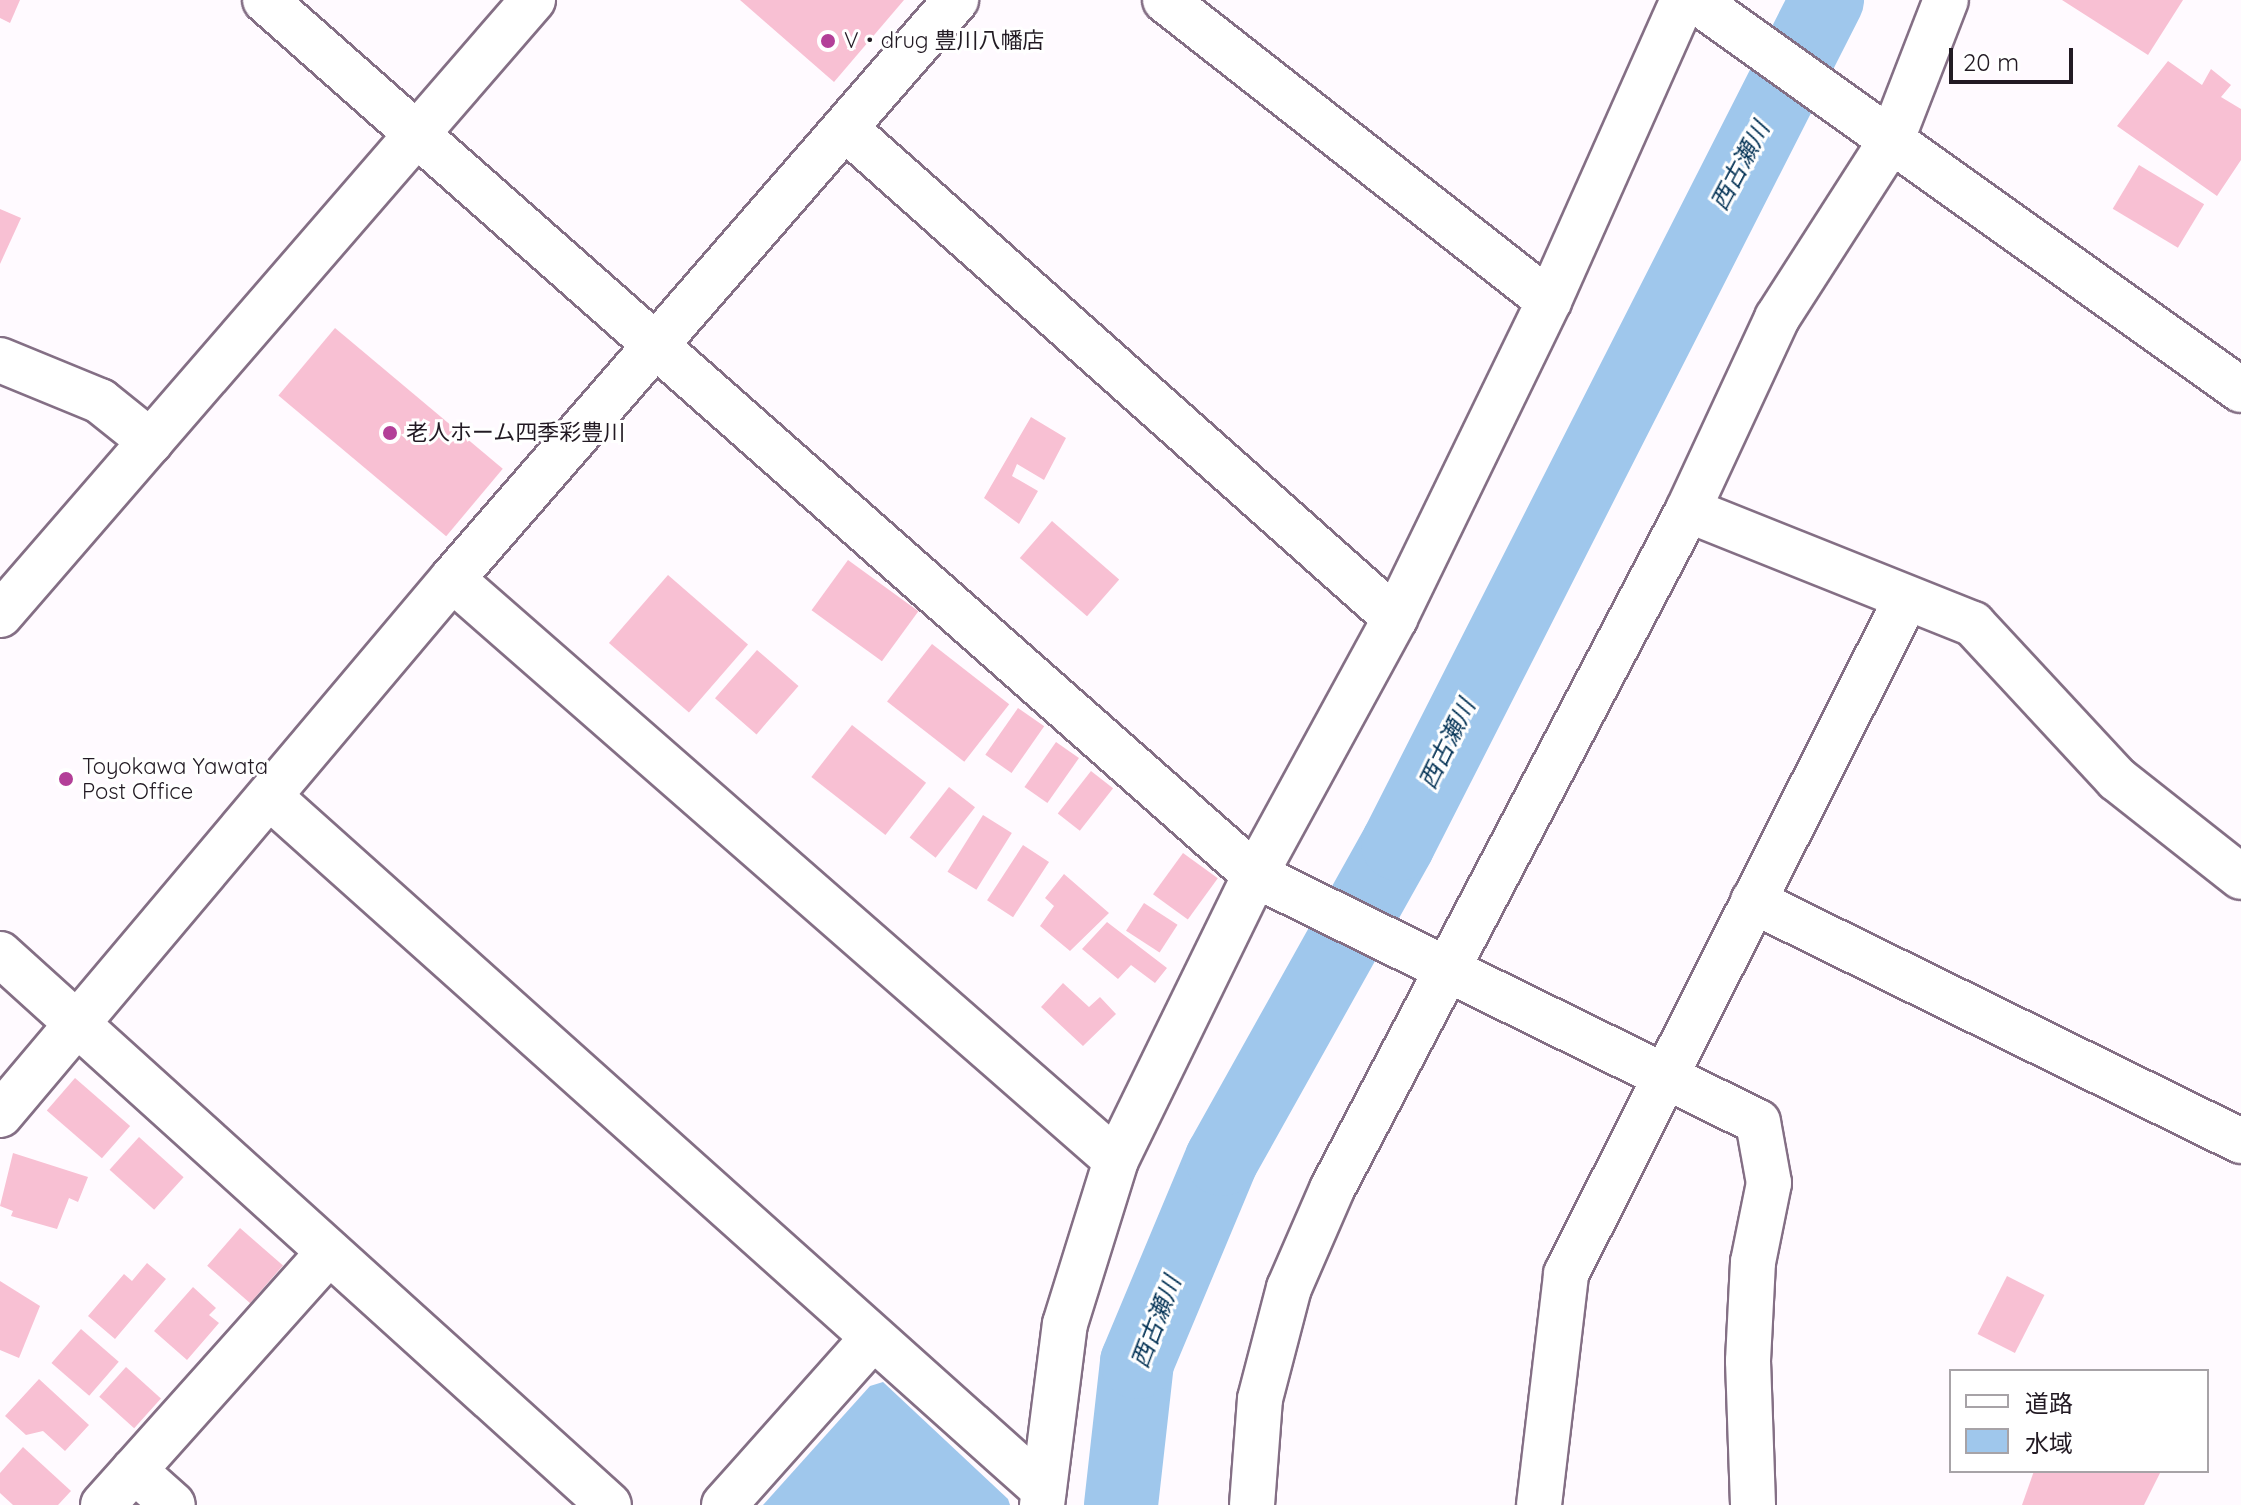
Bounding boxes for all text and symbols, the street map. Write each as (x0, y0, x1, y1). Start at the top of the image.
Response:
place label: V・drug 豊川八幡店 (844, 28, 1044, 54)
marker: V・drug 豊川八幡店 (819, 32, 837, 50)
scale bar (1953, 32, 2077, 82)
text: 20 m (1963, 47, 2019, 77)
water label: 西古瀬川 (1705, 117, 1775, 215)
place label: 老人ホーム四季彩豊川 (406, 420, 626, 446)
marker: 老人ホーム四季彩豊川 (381, 424, 399, 442)
water label: 西古瀬川 (1413, 695, 1481, 793)
place label: Toyokawa Yawata Post Office (82, 753, 268, 804)
marker: Toyokawa Yawata Post Office (57, 770, 75, 788)
water label: 西古瀬川 (1125, 1272, 1187, 1372)
legend (1949, 1369, 2209, 1473)
text: 道路 (2025, 1388, 2073, 1418)
text: 水域 (2025, 1428, 2073, 1458)

